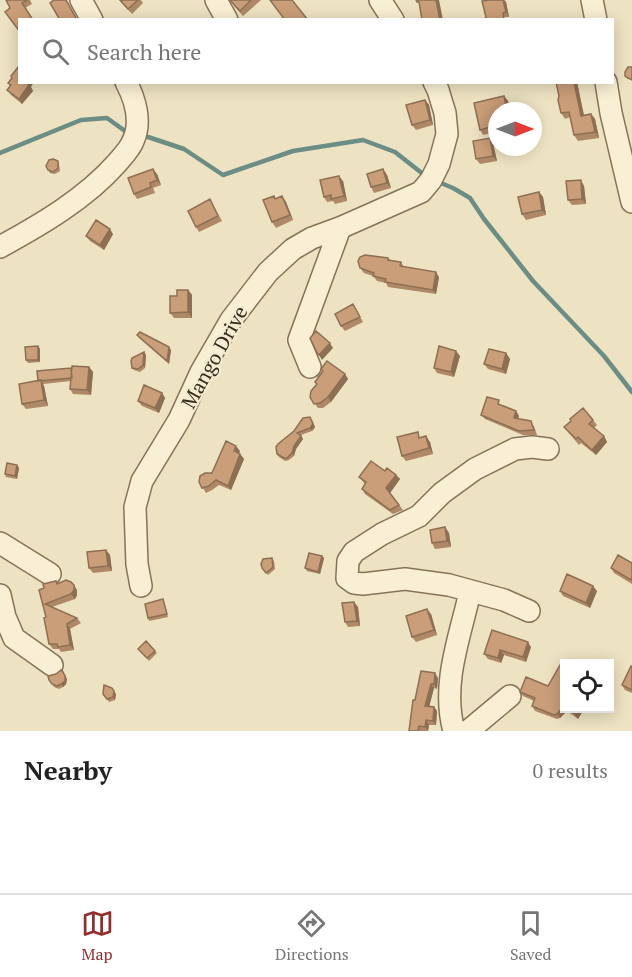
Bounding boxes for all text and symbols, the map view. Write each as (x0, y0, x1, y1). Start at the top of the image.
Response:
search box (18, 18, 614, 84)
icon: search (39, 35, 72, 68)
text: Search here (87, 37, 201, 66)
north arrow (488, 102, 542, 156)
street label: Mango Drive (175, 301, 253, 413)
map controls (560, 659, 614, 713)
button: locate (560, 659, 614, 713)
text: Nearby (24, 753, 112, 787)
text: 0 results (533, 757, 608, 784)
tab: Map (81, 907, 114, 965)
tab: Directions (275, 907, 349, 965)
tab: Saved (510, 907, 551, 965)

